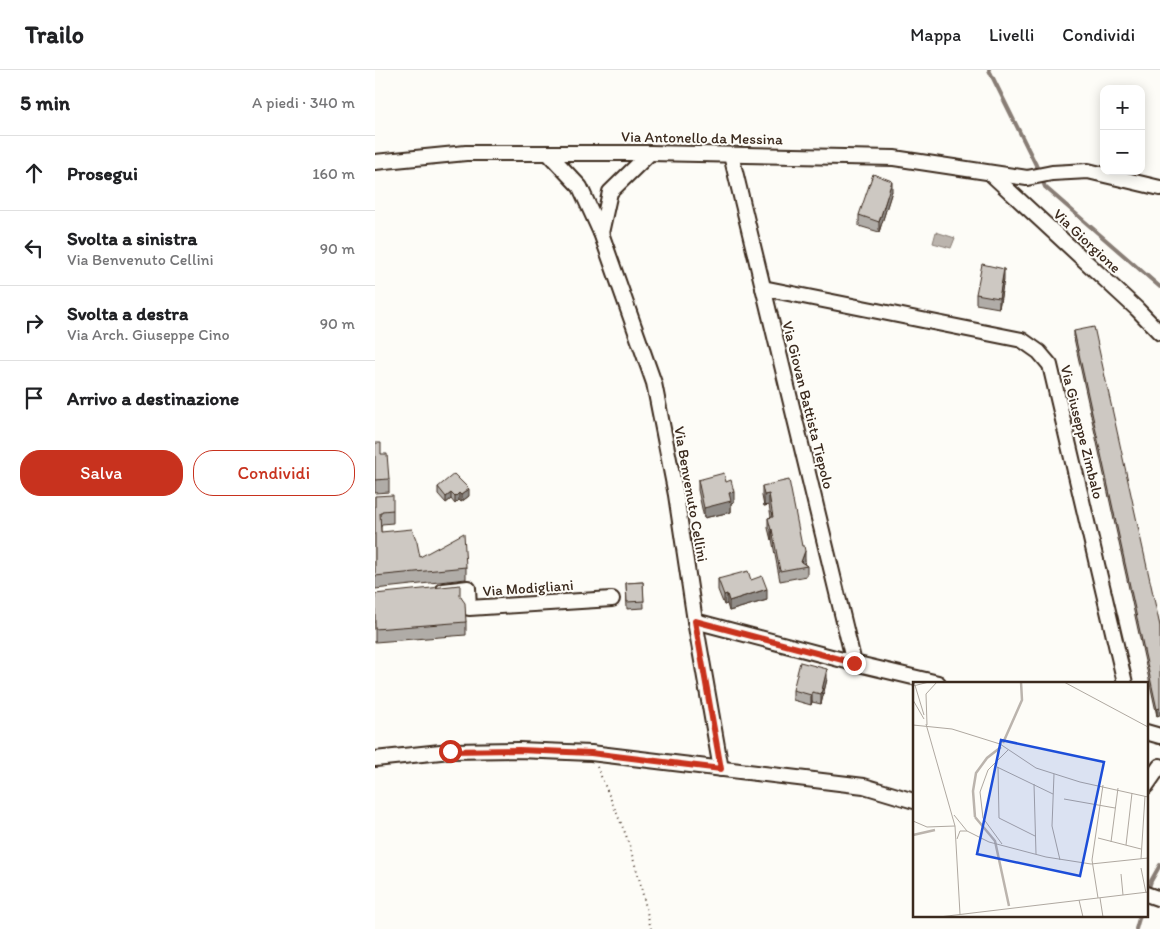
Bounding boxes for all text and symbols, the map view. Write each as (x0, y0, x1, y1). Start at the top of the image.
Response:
text: Trailo (25, 20, 84, 49)
text: Mappa (910, 24, 961, 46)
text: Livelli (989, 24, 1034, 46)
text: Condividi (1062, 24, 1135, 46)
map controls (1100, 85, 1145, 175)
button: + (1100, 85, 1145, 130)
text: 5 min (20, 90, 70, 115)
text: A piedi · 340 m (252, 93, 355, 112)
street label: Via Antonello da Messina (621, 128, 783, 148)
button: − (1100, 130, 1145, 175)
icon: ahead (20, 159, 48, 187)
text: Prosegui (67, 162, 138, 185)
text: 160 m (312, 164, 355, 183)
street label: Via Giorgione (1049, 205, 1125, 277)
text: Svolta a sinistra (67, 227, 197, 250)
icon: left (20, 234, 48, 262)
text: 90 m (320, 239, 355, 258)
text: Via Benvenuto Cellini (67, 250, 214, 269)
text: Svolta a destra (67, 302, 188, 325)
icon: right (20, 309, 48, 337)
text: 90 m (320, 314, 355, 333)
street label: Via Giovan Battista Tiepolo (778, 319, 838, 491)
text: Via Arch. Giuseppe Cino (67, 325, 230, 344)
street label: Via Giuseppe Zimbalo (1057, 363, 1107, 501)
icon: arrive (20, 384, 48, 412)
text: Arrivo a destinazione (67, 387, 239, 410)
street label: Via Benvenuto Cellini (670, 425, 712, 563)
button: Salva (20, 450, 183, 496)
button: Condividi (193, 450, 355, 496)
street label: Via Modigliani (482, 576, 574, 600)
route end (843, 652, 866, 675)
inset map (913, 682, 1147, 916)
route start (439, 740, 462, 763)

